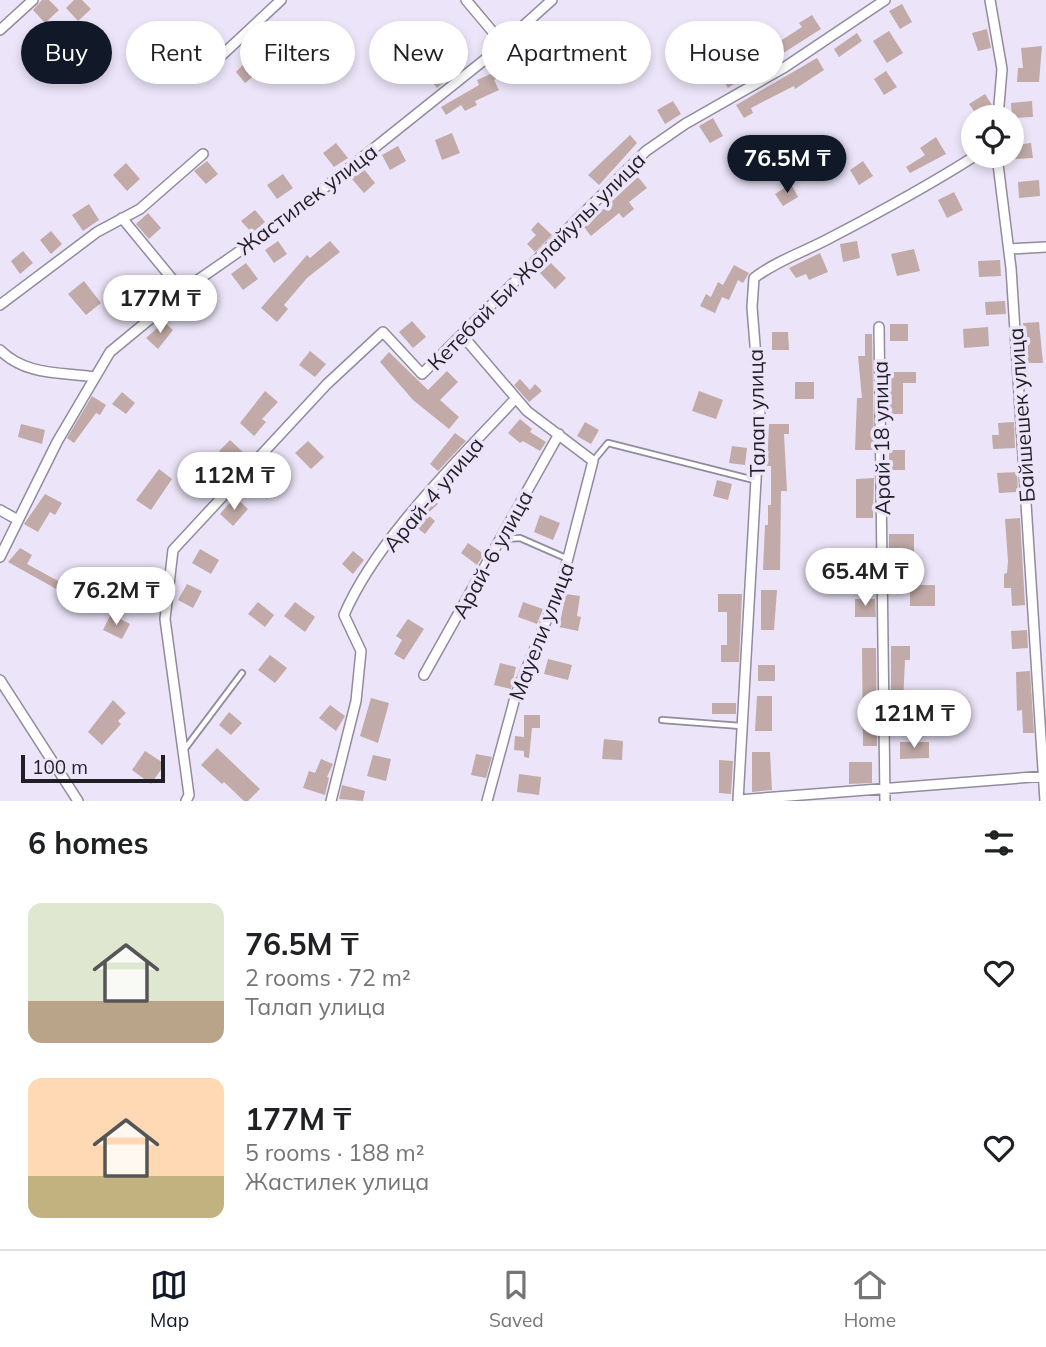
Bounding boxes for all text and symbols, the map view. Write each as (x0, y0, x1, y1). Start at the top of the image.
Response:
chip: Buy (21, 21, 112, 84)
chip: Rent (126, 21, 226, 84)
chip: Filters (240, 21, 355, 84)
chip: New (369, 21, 468, 84)
chip: Apartment (482, 21, 651, 84)
chip: House (665, 21, 784, 84)
map controls (961, 105, 1024, 168)
button: locate (961, 105, 1024, 168)
pin: 76.5M ₸ (722, 136, 852, 195)
street label: Жастилек улица (232, 138, 382, 260)
text: 76.5M ₸ (743, 143, 831, 172)
street label: Кетебай Би Жолайулы улица (422, 147, 650, 375)
pin: 177M ₸ (103, 276, 217, 335)
text: 177M ₸ (119, 283, 201, 312)
street label: Байшешек улица (1002, 327, 1040, 503)
street label: Талап улица (742, 349, 770, 477)
street label: Арай-18 улица (867, 361, 895, 515)
street label: Арай-4 улица (377, 431, 489, 557)
pin: 112M ₸ (177, 452, 291, 512)
text: 112M ₸ (193, 460, 275, 489)
street label: Арай-6 улица (446, 486, 538, 622)
pin: 65.4M ₸ (800, 548, 930, 608)
text: 65.4M ₸ (821, 556, 909, 585)
street label: Мауели улица (503, 559, 579, 703)
pin: 76.2M ₸ (51, 568, 181, 627)
text: 76.2M ₸ (72, 575, 160, 604)
pin: 121M ₸ (857, 690, 971, 750)
text: 121M ₸ (873, 698, 955, 727)
scale bar (21, 752, 164, 784)
text: 100 m (32, 755, 88, 779)
text: 6 homes (28, 824, 149, 862)
icon: filters (980, 824, 1018, 862)
text: 76.5M ₸ (245, 925, 359, 963)
icon: home (84, 931, 168, 1015)
icon: heart (980, 954, 1018, 992)
text: 2 rooms · 72 m² (245, 963, 411, 992)
text: Талап улица (245, 992, 385, 1021)
text: 177M ₸ (245, 1100, 351, 1138)
icon: home (84, 1106, 168, 1190)
icon: heart (980, 1129, 1018, 1167)
text: 5 rooms · 188 m² (245, 1138, 425, 1167)
text: Жастилек улица (245, 1167, 429, 1196)
tab: Map (150, 1266, 189, 1332)
tab: Saved (489, 1266, 544, 1332)
tab: Home (844, 1266, 896, 1332)

